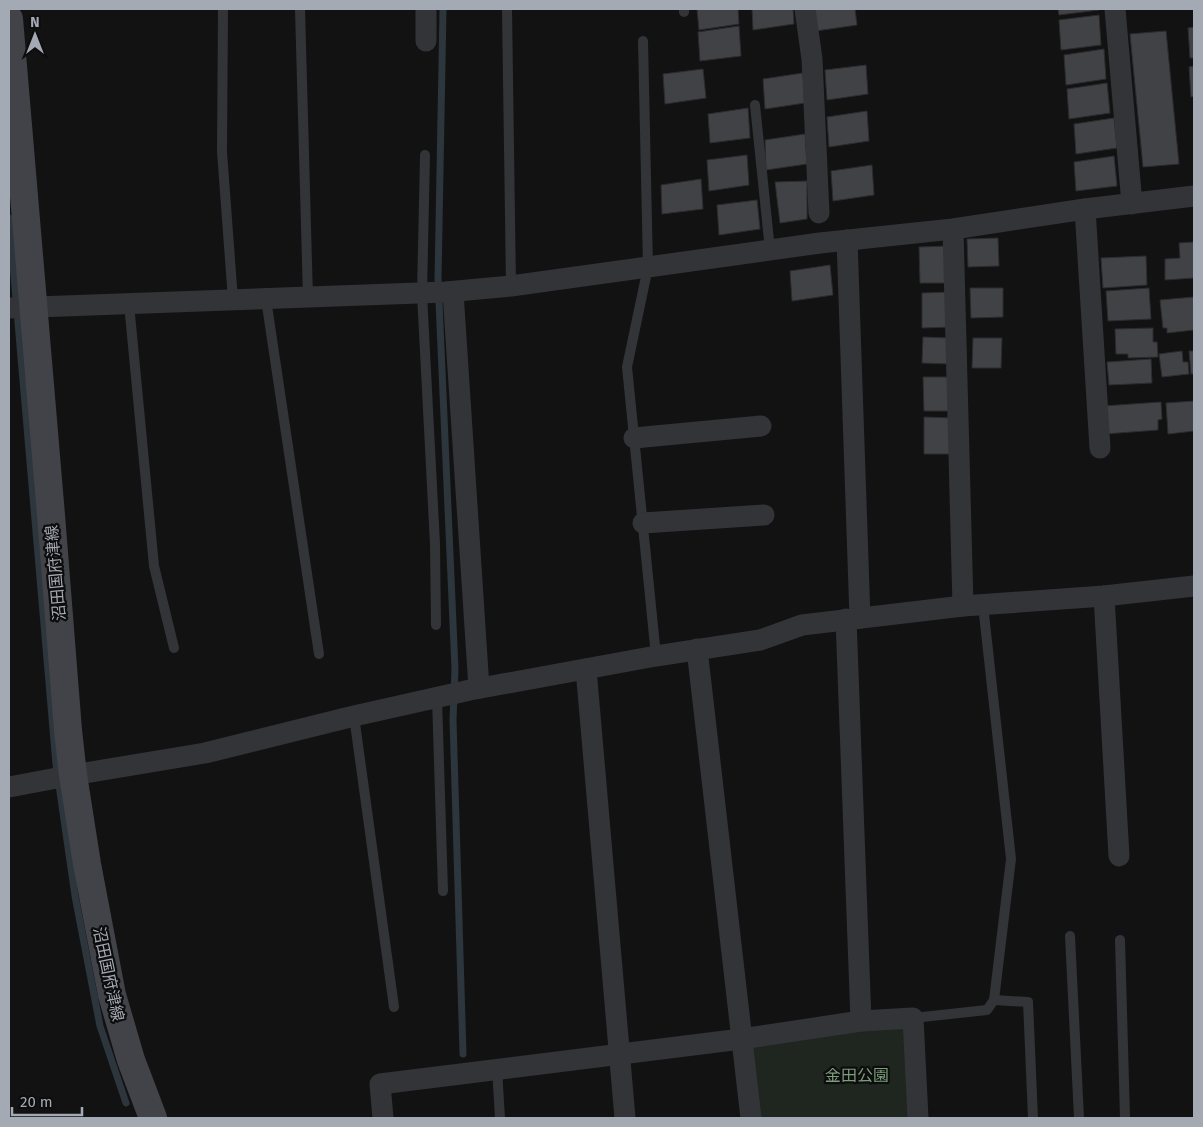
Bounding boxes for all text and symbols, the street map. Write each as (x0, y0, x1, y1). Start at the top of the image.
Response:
north arrow (10, 10, 60, 60)
text: N (30, 14, 40, 31)
street label: 沼田国府津線 (42, 524, 69, 622)
street label: 沼田国府津線 (89, 925, 128, 1023)
park label: 金田公園 (825, 1066, 889, 1085)
scale bar (12, 1084, 82, 1116)
text: 20 m (20, 1093, 53, 1111)

